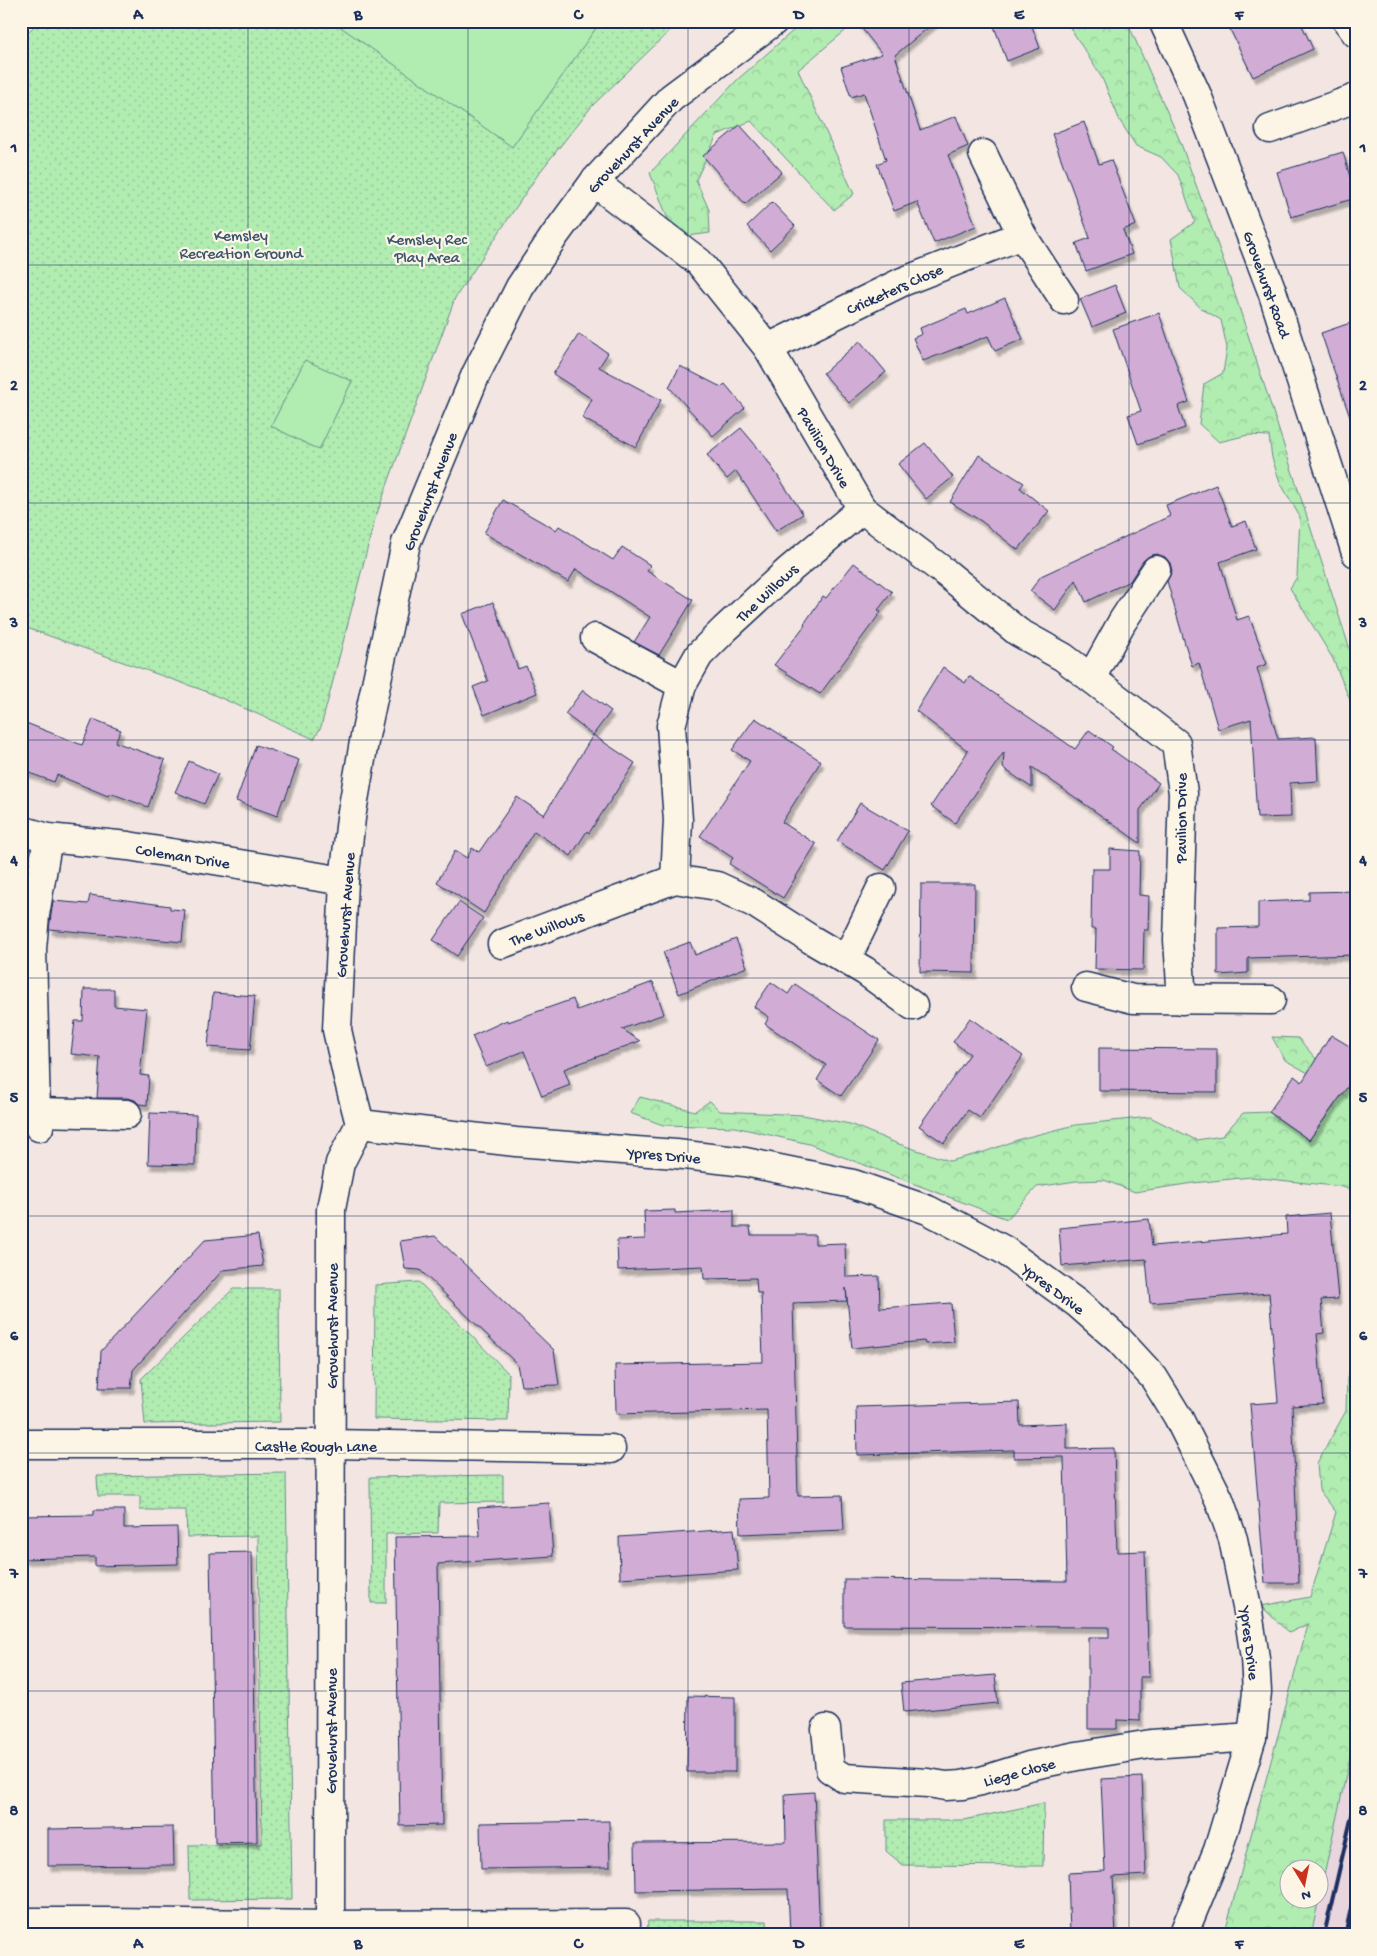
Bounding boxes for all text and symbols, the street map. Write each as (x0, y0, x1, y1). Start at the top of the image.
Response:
text: A (132, 7, 144, 26)
text: B (353, 7, 363, 26)
text: C (573, 7, 584, 26)
text: D (792, 7, 805, 26)
text: E (1014, 7, 1025, 26)
text: F (1234, 7, 1245, 26)
street label: Grovehurst Avenue (585, 93, 685, 199)
text: 1 (10, 140, 17, 159)
text: 1 (1359, 140, 1366, 159)
park label: Kemsley Recreation Ground (179, 228, 304, 265)
street label: Grovehurst Road (1237, 229, 1293, 343)
park label: Kemsley Rec Play Area (387, 232, 467, 269)
street label: Cricketers Close (844, 261, 947, 321)
text: 2 (10, 378, 18, 397)
text: 2 (1359, 378, 1367, 397)
street label: Pavilion Drive (791, 404, 853, 493)
street label: Grovehurst Avenue (401, 430, 464, 554)
street label: The Willows (733, 560, 804, 629)
text: 3 (9, 615, 18, 634)
text: 3 (1358, 615, 1367, 634)
street label: Pavilion Drive (1174, 772, 1193, 864)
street label: Coleman Drive (134, 842, 232, 875)
street label: Grovehurst Avenue (334, 851, 361, 978)
text: 4 (9, 853, 18, 872)
text: 4 (1358, 853, 1367, 872)
street label: The Willows (507, 908, 588, 953)
text: 5 (10, 1090, 19, 1109)
text: 5 (1359, 1090, 1368, 1109)
street label: Ypres Drive (624, 1145, 702, 1170)
street label: Ypres Drive (1015, 1260, 1088, 1321)
street label: Grovehurst Avenue (325, 1263, 344, 1389)
text: 6 (10, 1328, 19, 1347)
text: 6 (1359, 1328, 1368, 1347)
street label: Castle Rough Lane (255, 1439, 378, 1458)
text: 7 (9, 1566, 19, 1585)
text: 7 (1358, 1566, 1368, 1585)
street label: Ypres Drive (1233, 1604, 1262, 1682)
street label: Grovehurst Avenue (324, 1668, 343, 1794)
street label: Liege Close (982, 1756, 1059, 1793)
text: 8 (10, 1803, 19, 1822)
text: 8 (1359, 1803, 1368, 1822)
north arrow (1280, 1858, 1330, 1908)
text: N (1300, 1885, 1312, 1904)
text: A (132, 1936, 144, 1955)
text: B (353, 1936, 363, 1955)
text: C (573, 1936, 584, 1955)
text: D (792, 1936, 805, 1955)
text: E (1014, 1936, 1025, 1955)
text: F (1234, 1936, 1245, 1955)

